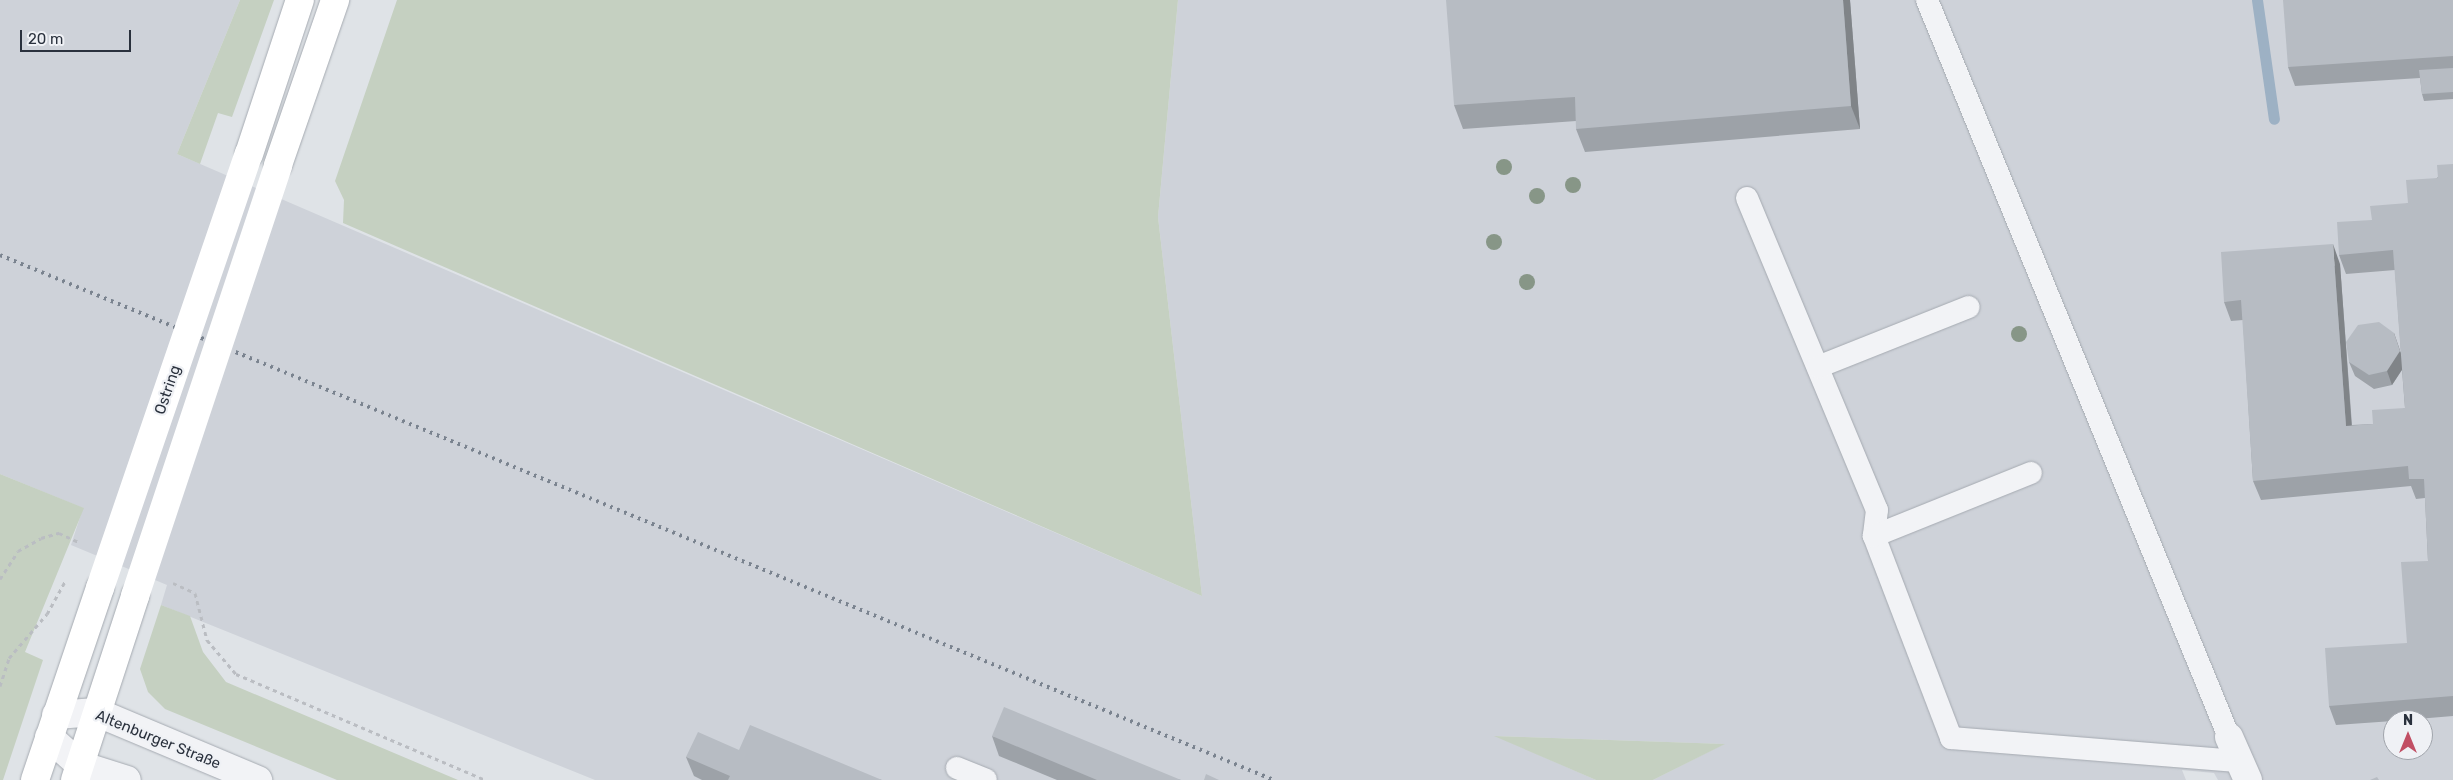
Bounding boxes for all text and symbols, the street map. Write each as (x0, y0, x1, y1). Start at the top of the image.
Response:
scale bar (22, 20, 134, 52)
text: 20 m (28, 30, 63, 48)
street label: Ostring (151, 363, 185, 417)
street label: Altenburger Straße (93, 707, 223, 773)
north arrow (2383, 710, 2433, 760)
text: N (2403, 712, 2413, 729)

